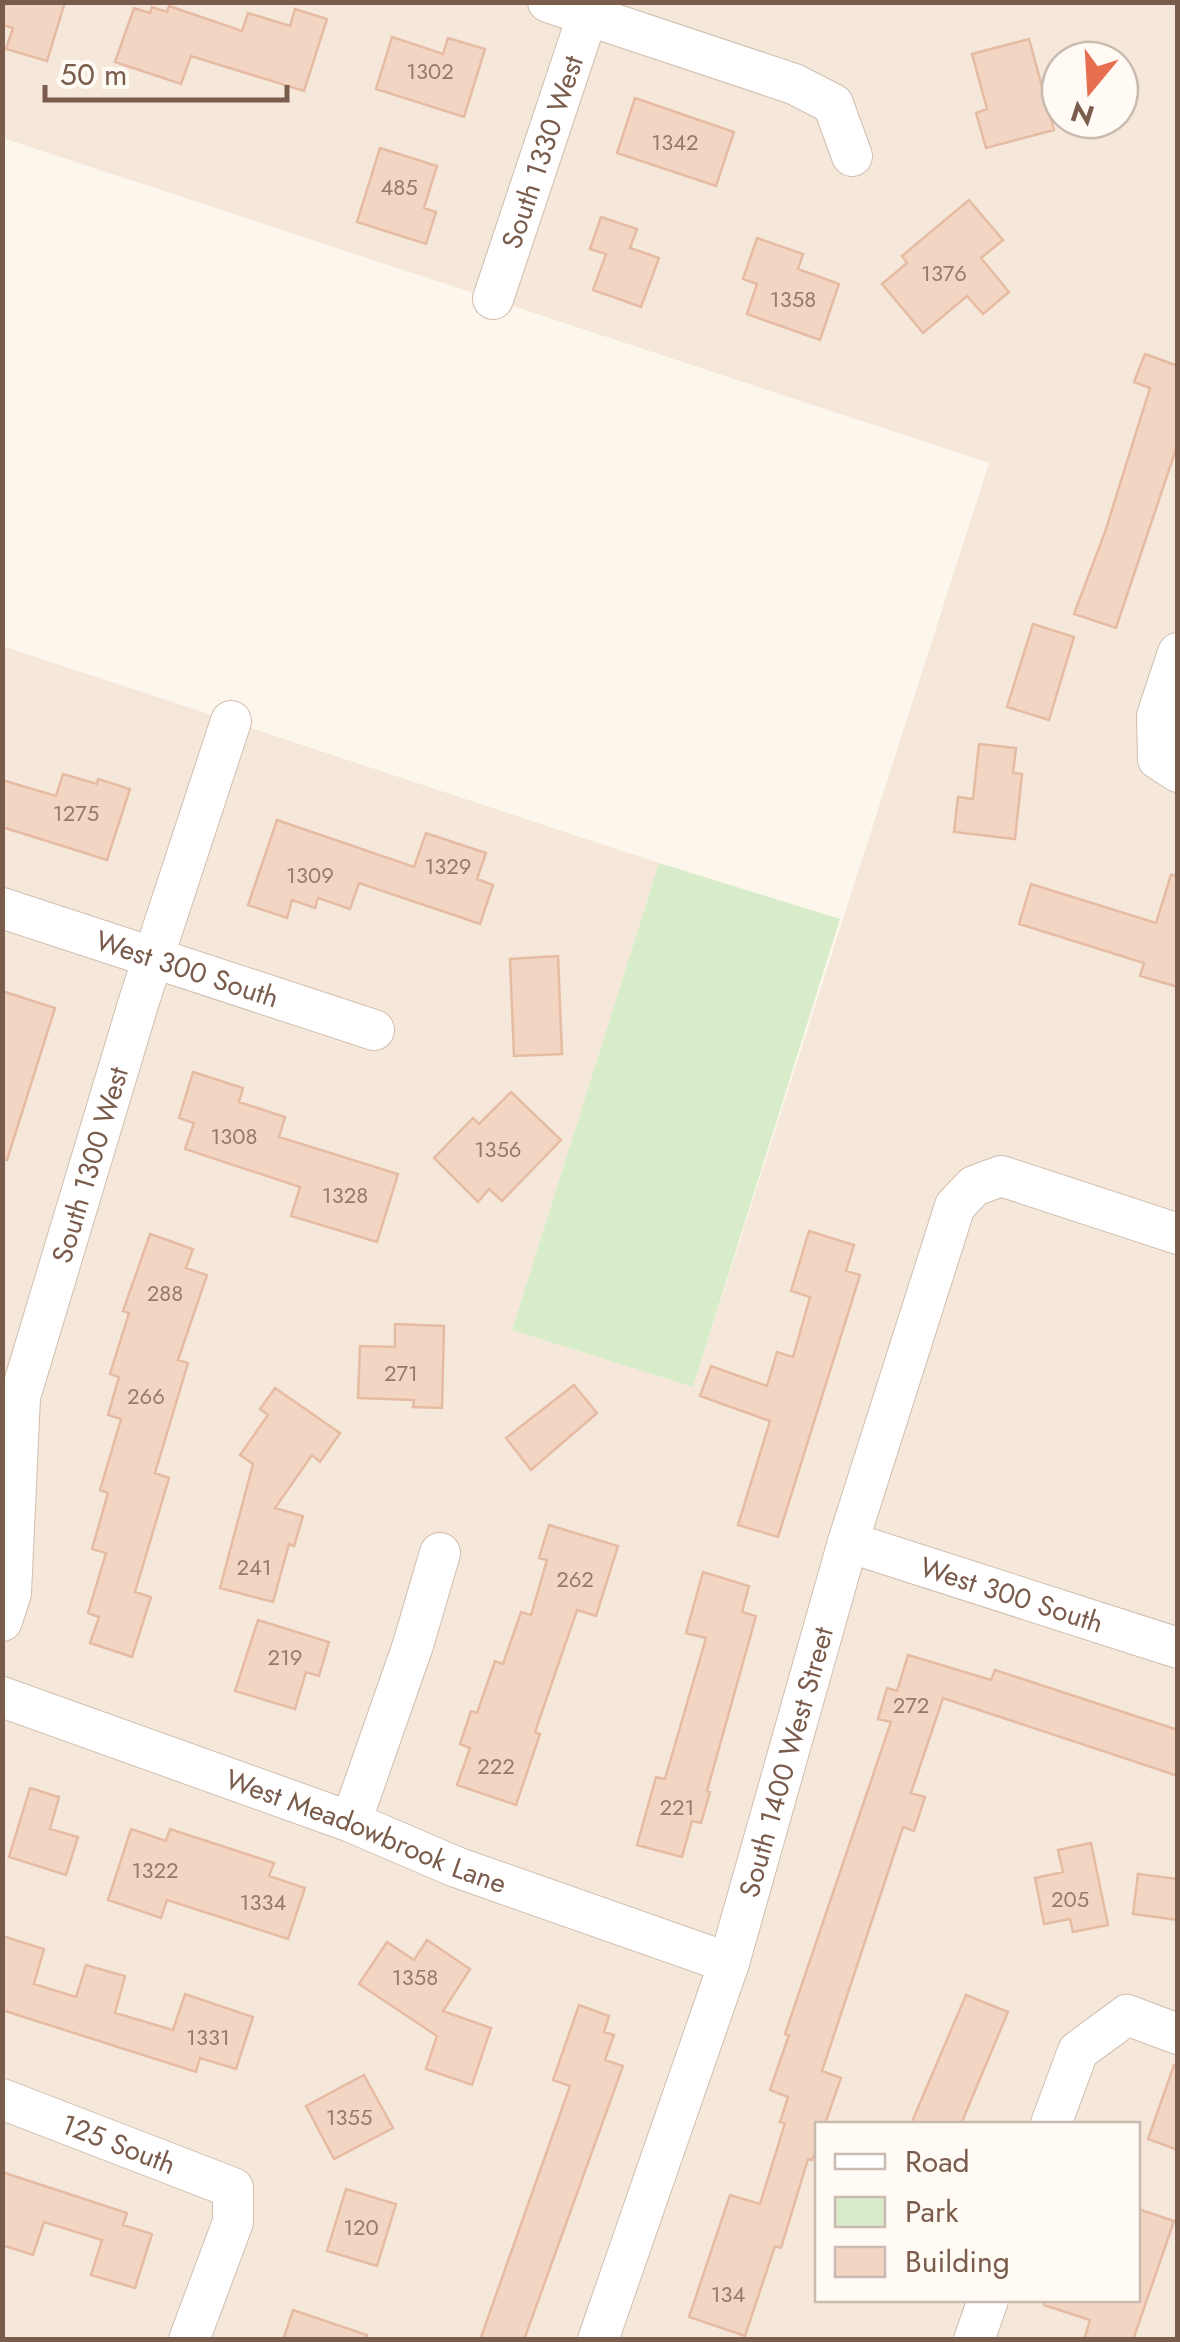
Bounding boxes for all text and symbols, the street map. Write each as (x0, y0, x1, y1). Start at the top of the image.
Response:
scale bar (45, 40, 288, 102)
north arrow (1040, 40, 1140, 140)
street label: South 1330 West (491, 50, 593, 254)
text: 50 m (60, 53, 127, 96)
house number: 1302 (406, 55, 454, 87)
text: N (1066, 90, 1099, 136)
house number: 1342 (651, 126, 699, 158)
house number: 485 (380, 171, 418, 203)
house number: 1376 (921, 257, 967, 289)
house number: 1358 (770, 283, 816, 315)
house number: 1275 (53, 797, 99, 829)
house number: 1329 (424, 850, 472, 882)
house number: 1309 (286, 859, 334, 891)
street label: West 300 South (90, 920, 284, 1018)
street label: South 1300 West (41, 1061, 139, 1268)
house number: 1308 (210, 1120, 258, 1152)
house number: 1356 (475, 1133, 522, 1165)
house number: 1328 (322, 1179, 368, 1211)
house number: 288 (147, 1277, 183, 1309)
house number: 271 (384, 1357, 418, 1389)
house number: 266 (127, 1380, 165, 1412)
street label: West 300 South (915, 1546, 1109, 1643)
house number: 241 (236, 1551, 272, 1583)
house number: 262 (556, 1563, 594, 1595)
street label: South 1400 West Street (728, 1622, 844, 1902)
house number: 219 (267, 1641, 303, 1673)
house number: 272 (893, 1689, 929, 1721)
house number: 222 (477, 1750, 515, 1782)
street label: West Meadowbrook Lane (220, 1758, 512, 1904)
house number: 221 (660, 1791, 694, 1823)
house number: 1322 (132, 1854, 178, 1886)
house number: 205 (1051, 1883, 1089, 1915)
house number: 1334 (240, 1886, 287, 1918)
house number: 1358 (392, 1961, 438, 1993)
house number: 1331 (186, 2021, 230, 2053)
house number: 1355 (326, 2101, 372, 2133)
street label: 125 South (55, 2103, 182, 2185)
legend (815, 2122, 1140, 2302)
text: Road (905, 2140, 970, 2183)
text: Park (905, 2190, 959, 2233)
house number: 120 (343, 2211, 379, 2243)
text: Building (905, 2240, 1010, 2283)
house number: 134 (711, 2278, 746, 2310)

